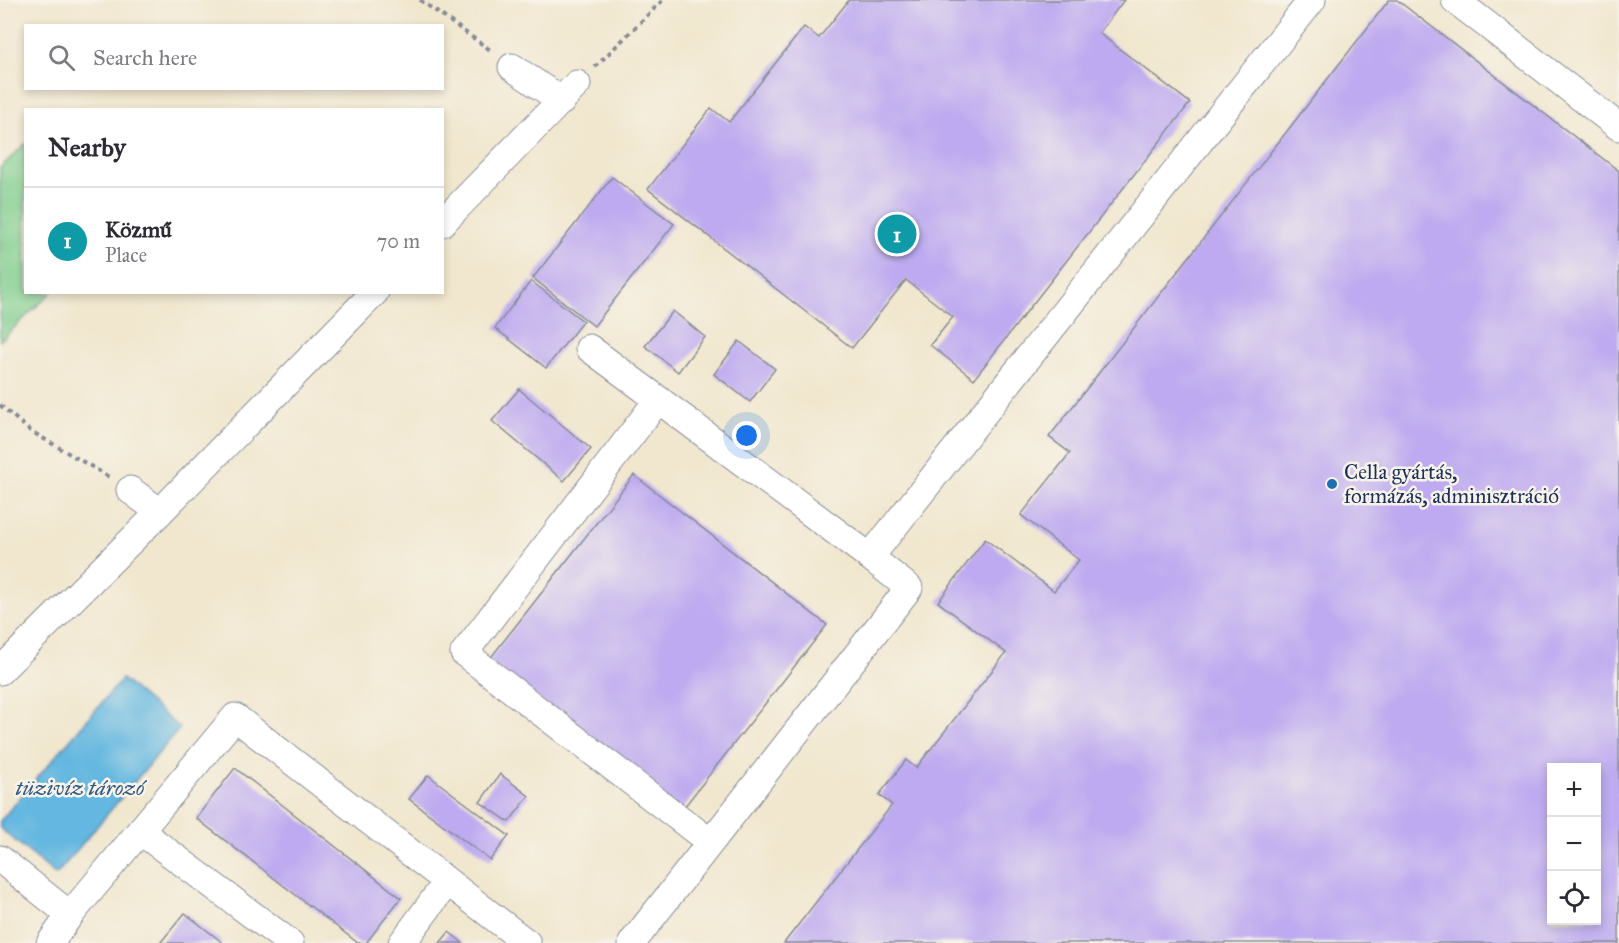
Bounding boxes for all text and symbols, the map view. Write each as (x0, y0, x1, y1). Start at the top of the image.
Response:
search box (24, 24, 444, 90)
icon: search (45, 41, 78, 74)
text: Search here (93, 44, 197, 71)
text: Nearby (48, 131, 126, 163)
pin: 1 (878, 212, 916, 256)
text: Közmű (105, 216, 172, 243)
text: 1 (64, 229, 71, 253)
text: 70 m (377, 229, 420, 253)
text: Place (105, 243, 147, 267)
your location (732, 421, 761, 450)
place label: Cella gyártás, formázás, adminisztráció (1344, 459, 1559, 509)
marker: Cella gyártás, formázás, adminisztráció (1325, 477, 1339, 491)
map controls (1547, 763, 1601, 925)
button: + (1547, 763, 1601, 817)
water label: tüzivíz tározó (16, 774, 148, 801)
button: − (1547, 817, 1601, 871)
button: locate (1547, 871, 1601, 925)

